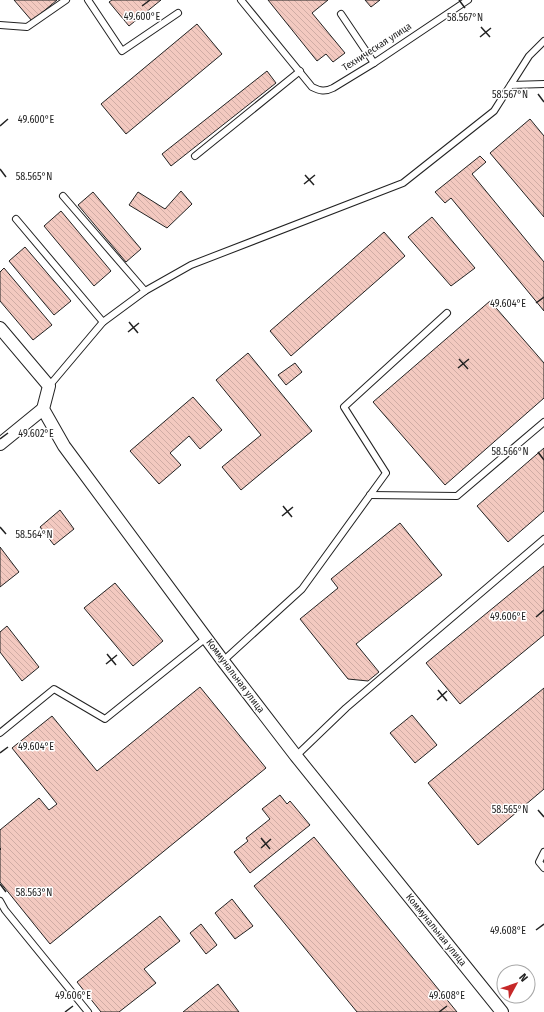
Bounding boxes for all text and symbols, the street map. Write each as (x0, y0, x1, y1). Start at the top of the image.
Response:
text: 49.600°E (124, 11, 160, 23)
text: 58.567°N (447, 12, 483, 24)
street label: Техническая улица (340, 20, 414, 74)
text: 58.567°N (492, 89, 528, 101)
text: 49.600°E (18, 114, 54, 126)
text: 58.565°N (16, 171, 52, 183)
text: 49.604°E (490, 298, 526, 310)
text: 49.602°E (18, 428, 54, 440)
text: 58.566°N (492, 446, 528, 458)
text: 58.564°N (16, 529, 52, 541)
text: 49.606°E (490, 611, 526, 623)
street label: Коммунальная улица (203, 637, 267, 715)
text: 49.604°E (18, 741, 54, 753)
text: 58.565°N (492, 804, 528, 816)
text: 58.563°N (16, 887, 52, 899)
street label: Коммунальная улица (403, 891, 469, 969)
text: 49.608°E (490, 925, 526, 937)
north arrow (496, 964, 536, 1004)
text: N (516, 971, 530, 985)
text: 49.606°E (55, 990, 91, 1002)
text: 49.608°E (429, 990, 465, 1002)

